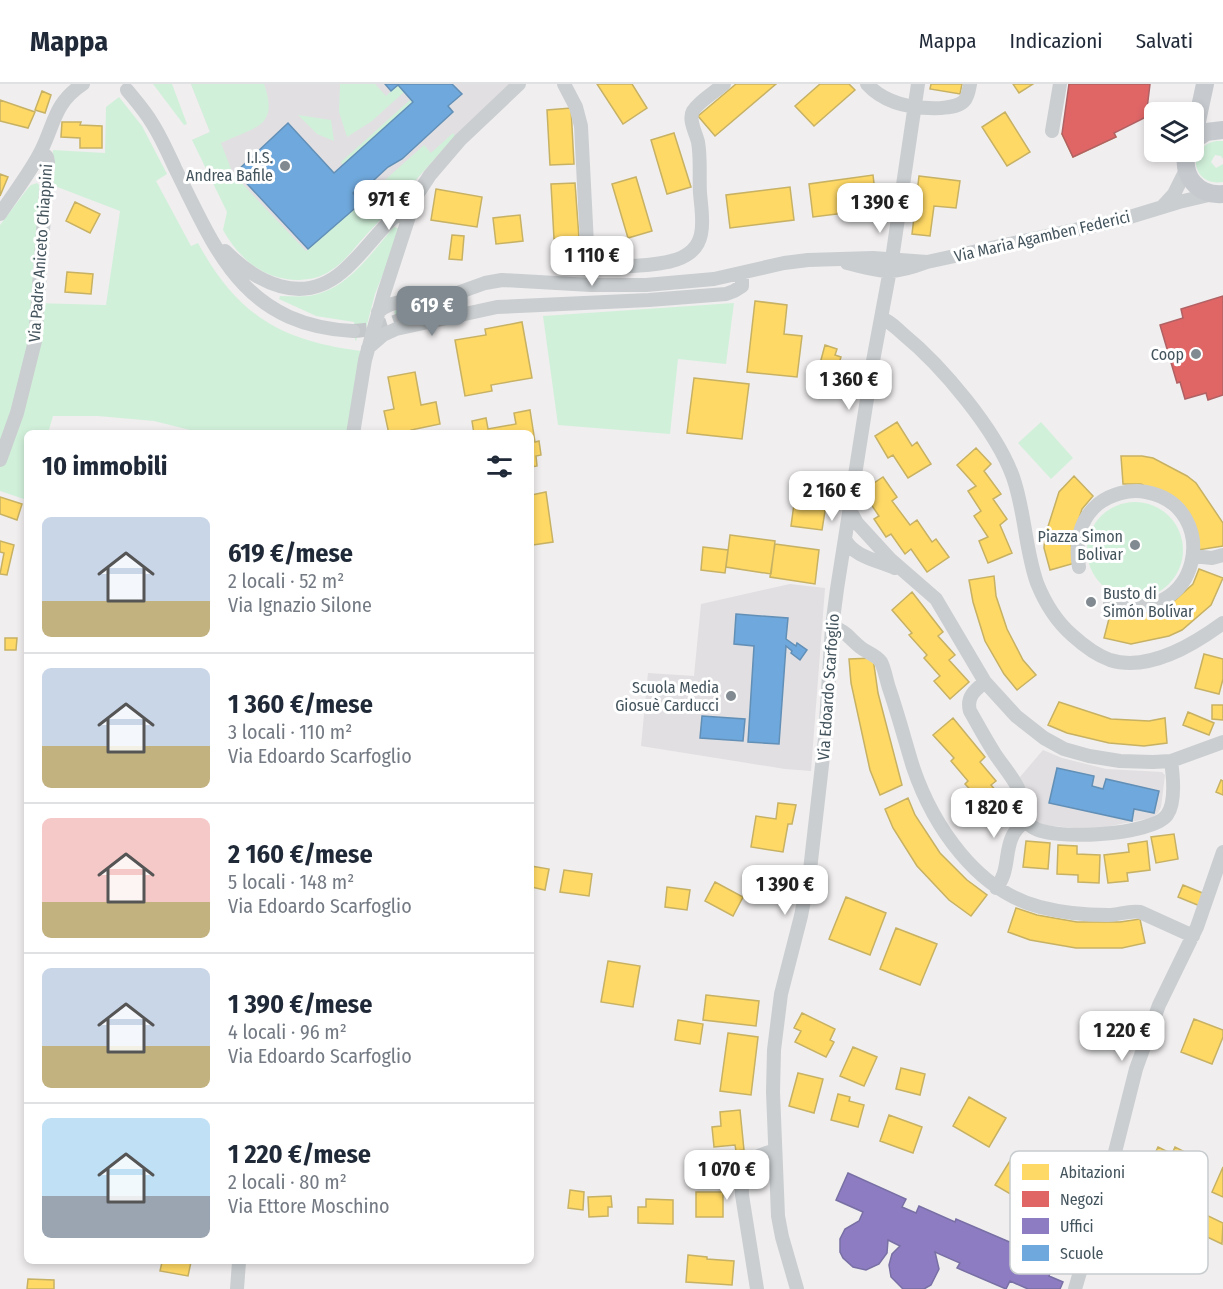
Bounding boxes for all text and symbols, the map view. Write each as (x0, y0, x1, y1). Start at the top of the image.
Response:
text: Mappa (30, 25, 108, 58)
text: Mappa (919, 28, 976, 54)
text: Indicazioni (1009, 28, 1103, 54)
text: Salvati (1136, 28, 1193, 54)
map controls (1144, 102, 1204, 162)
button: layers (1144, 102, 1204, 162)
place label: I.I.S. Andrea Bafile (186, 148, 273, 185)
marker: I.I.S. Andrea Bafile (278, 159, 292, 173)
street label: Via Padre Aniceto Chiappini (25, 163, 56, 343)
pin: 971 € (347, 180, 431, 231)
pin: 1 390 € (825, 183, 935, 234)
text: 971 € (368, 187, 410, 211)
text: 1 390 € (851, 190, 909, 214)
street label: Via Maria Agamben Federici (952, 207, 1132, 266)
pin: 1 110 € (537, 236, 647, 287)
text: 1 110 € (565, 243, 619, 267)
pin: 619 € (390, 286, 474, 337)
text: 619 € (410, 293, 454, 317)
place label: Coop (1151, 345, 1184, 364)
marker: Coop (1189, 347, 1203, 361)
pin: 1 360 € (794, 360, 904, 411)
text: 1 360 € (820, 367, 878, 391)
icon: filters (483, 450, 516, 483)
text: 10 immobili (42, 451, 168, 482)
pin: 2 160 € (777, 471, 887, 522)
text: 2 160 € (803, 478, 861, 502)
place label: Piazza Simon Bolivar (1038, 527, 1123, 564)
text: 619 €/mese (228, 538, 353, 569)
marker: Piazza Simon Bolivar (1128, 538, 1142, 552)
icon: home (90, 541, 162, 613)
text: 2 locali · 52 m² (228, 569, 344, 593)
place label: Busto di Simón Bolívar (1103, 584, 1194, 621)
text: Via Ignazio Silone (228, 593, 372, 617)
marker: Busto di Simón Bolívar (1084, 595, 1098, 609)
street label: Via Edoardo Scarfoglio (814, 613, 843, 761)
place label: Scuola Media Giosuè Carducci (615, 678, 719, 715)
text: 1 360 €/mese (228, 689, 373, 720)
marker: Scuola Media Giosuè Carducci (724, 689, 738, 703)
icon: home (90, 692, 162, 764)
text: 3 locali · 110 m² (228, 720, 352, 744)
text: Via Edoardo Scarfoglio (228, 744, 412, 768)
pin: 1 820 € (939, 788, 1049, 839)
text: 1 820 € (965, 795, 1023, 819)
text: 2 160 €/mese (228, 839, 373, 870)
icon: home (90, 842, 162, 914)
pin: 1 390 € (730, 865, 840, 916)
text: 5 locali · 148 m² (228, 870, 354, 894)
text: 1 390 € (756, 872, 814, 896)
text: Via Edoardo Scarfoglio (228, 894, 412, 918)
text: 1 390 €/mese (228, 989, 372, 1020)
icon: home (90, 992, 162, 1064)
pin: 1 220 € (1067, 1011, 1177, 1062)
text: 1 220 € (1094, 1018, 1150, 1042)
text: 4 locali · 96 m² (228, 1020, 347, 1044)
text: Via Edoardo Scarfoglio (228, 1044, 412, 1068)
text: 1 220 €/mese (228, 1139, 371, 1170)
icon: home (90, 1142, 162, 1214)
pin: 1 070 € (672, 1150, 782, 1201)
legend (1010, 1151, 1208, 1274)
text: 1 070 € (698, 1157, 756, 1181)
text: Abitazioni (1060, 1163, 1125, 1182)
text: 2 locali · 80 m² (228, 1170, 347, 1194)
text: Negozi (1060, 1190, 1104, 1209)
text: Via Ettore Moschino (228, 1194, 390, 1218)
text: Uffici (1060, 1217, 1094, 1236)
text: Scuole (1060, 1244, 1104, 1263)

